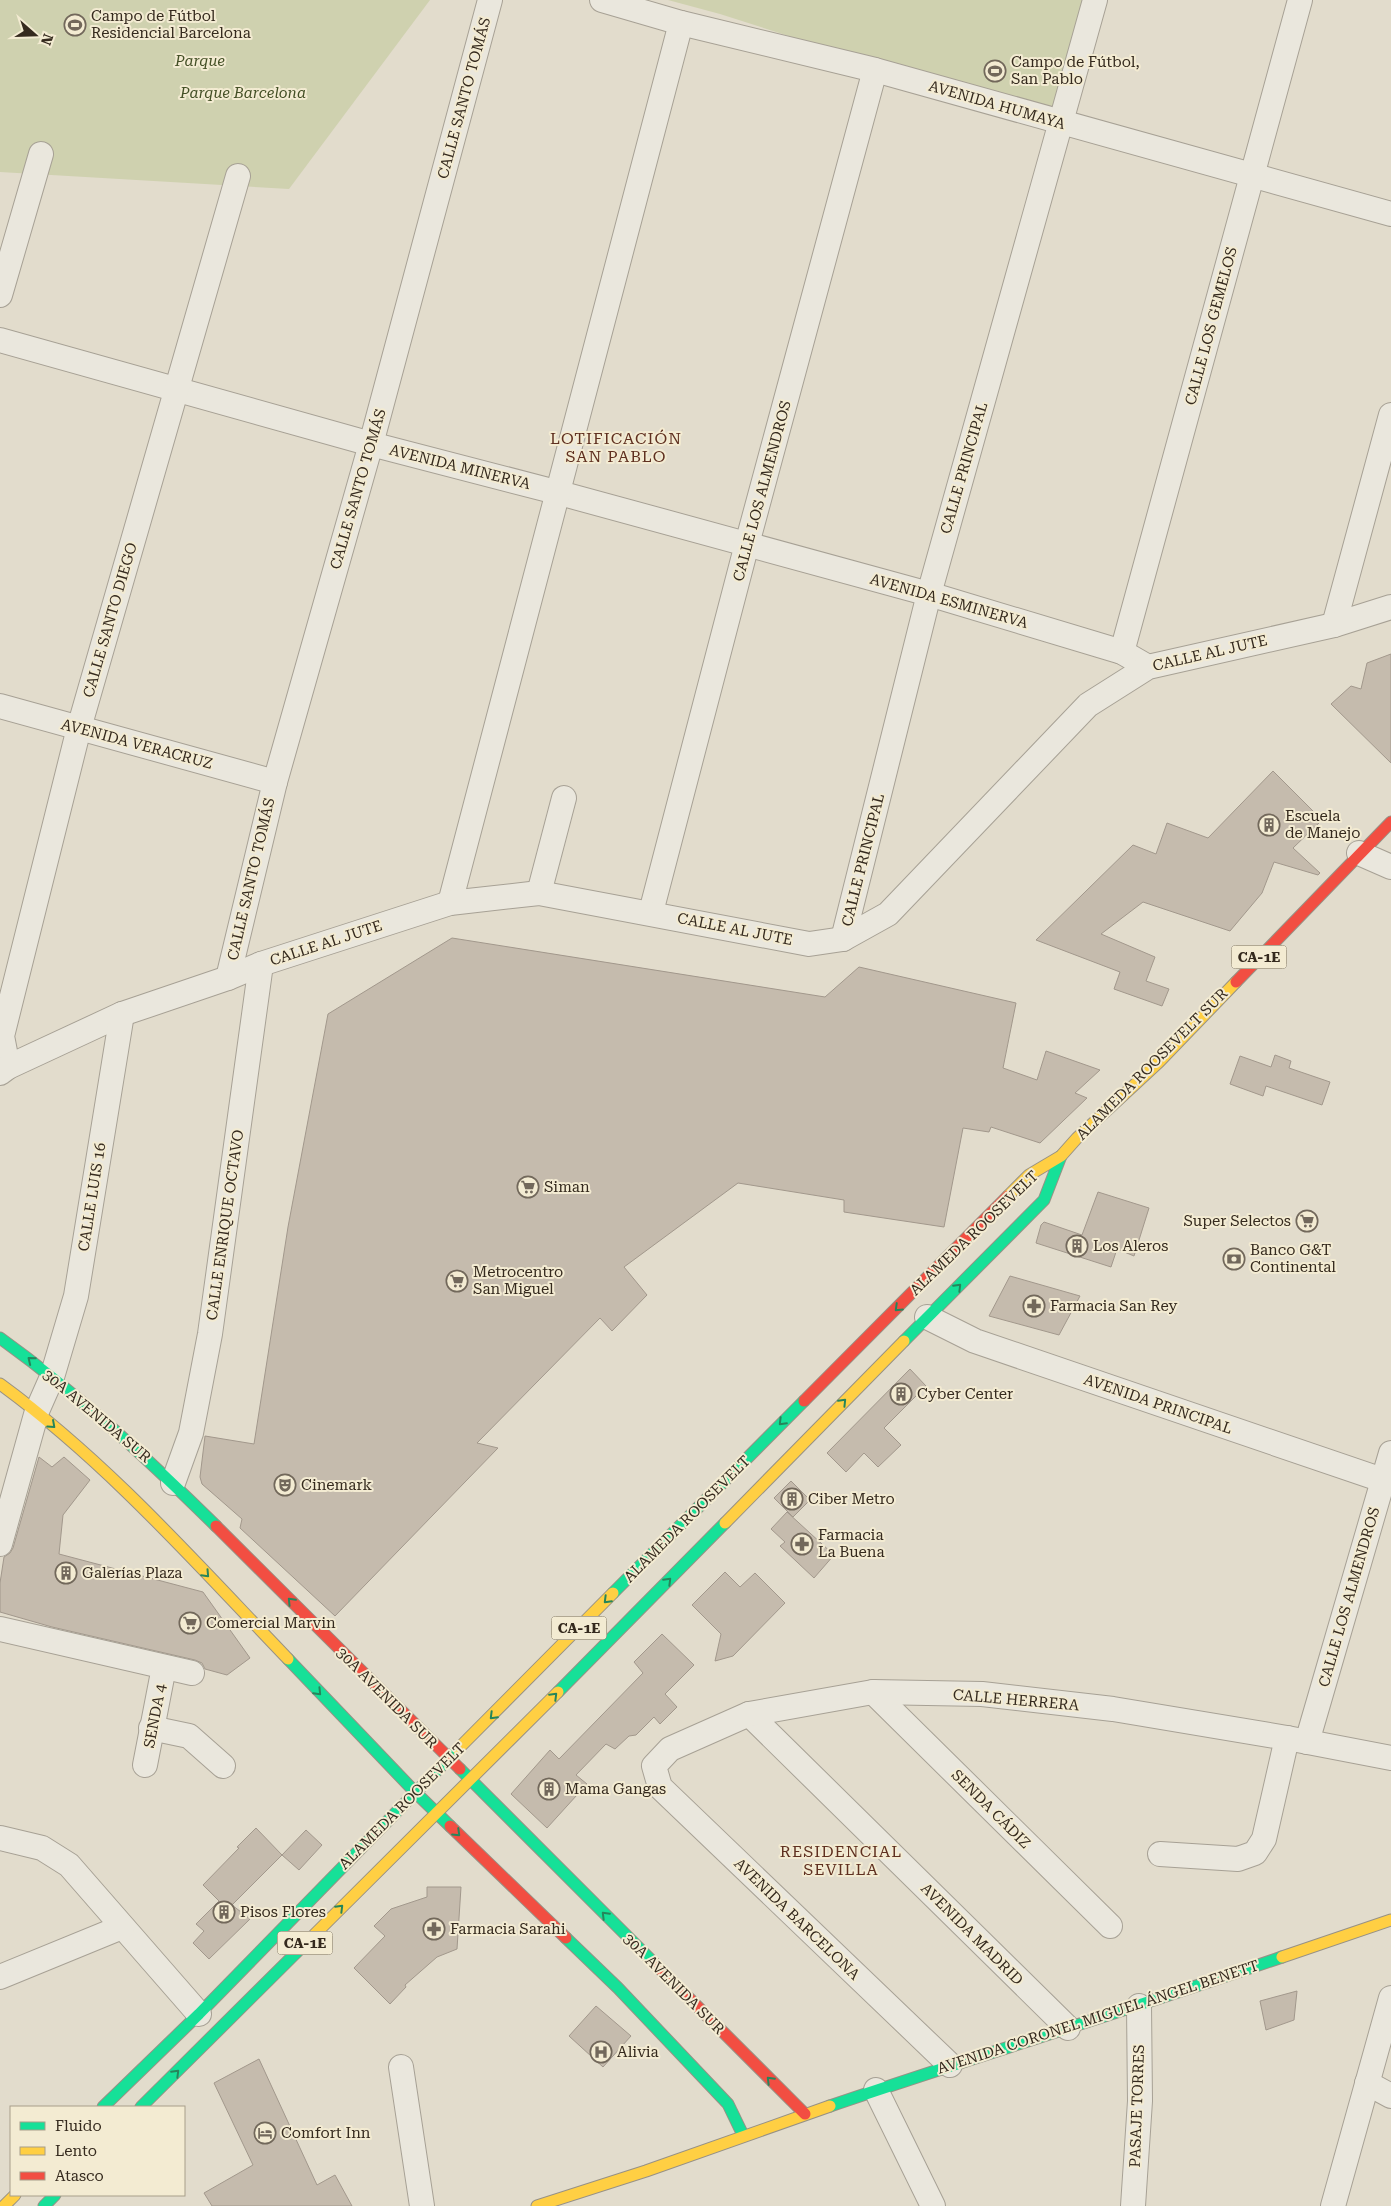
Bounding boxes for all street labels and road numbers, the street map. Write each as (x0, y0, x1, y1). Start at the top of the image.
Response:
street label: CALLE SANTO TOMÁS (434, 15, 494, 181)
street label: AVENIDA HUMAYA (927, 77, 1068, 133)
street label: CALLE LOS GEMELOS (1181, 245, 1241, 407)
street label: CALLE LOS ALMENDROS (729, 399, 795, 583)
street label: CALLE PRINCIPAL (937, 400, 991, 536)
street label: CALLE SANTO TOMÁS (326, 407, 390, 571)
street label: AVENIDA MINERVA (388, 441, 533, 493)
street label: CALLE SANTO DIEGO (79, 540, 141, 700)
street label: AVENIDA ESMINERVA (868, 570, 1031, 632)
street label: CALLE AL JUTE (1151, 631, 1269, 675)
street label: AVENIDA VERACRUZ (59, 715, 215, 773)
street label: CALLE PRINCIPAL (838, 792, 888, 928)
street label: CALLE SANTO TOMÁS (224, 796, 278, 962)
street label: CALLE AL JUTE (676, 909, 794, 949)
street label: CALLE AL JUTE (268, 916, 384, 970)
road number: CA-1E (1232, 946, 1286, 969)
street label: ALAMEDA ROOSEVELT SUR (1073, 984, 1232, 1143)
street label: CALLE ENRIQUE OCTAVO (203, 1128, 247, 1321)
street label: CALLE LUIS 16 (75, 1141, 109, 1253)
street label: ALAMEDA ROOSEVELT (906, 1167, 1042, 1299)
street label: 30A AVENIDA SUR (39, 1366, 155, 1467)
street label: AVENIDA PRINCIPAL (1081, 1370, 1235, 1438)
street label: ALAMEDA ROOSEVELT (620, 1452, 754, 1586)
street label: CALLE LOS ALMENDROS (1315, 1505, 1383, 1689)
road number: CA-1E (552, 1616, 606, 1640)
street label: 30A AVENIDA SUR (333, 1644, 442, 1753)
street label: SENDA 4 (140, 1682, 170, 1750)
street label: CALLE HERRERA (952, 1686, 1080, 1715)
street label: ALAMEDA ROOSEVELT (335, 1739, 469, 1873)
street label: SENDA CÁDIZ (948, 1766, 1034, 1852)
street label: AVENIDA BARCELONA (730, 1854, 864, 1984)
street label: AVENIDA MADRID (917, 1879, 1027, 1989)
street label: 30A AVENIDA SUR (620, 1930, 729, 2039)
road number: CA-1E (278, 1932, 332, 1955)
street label: AVENIDA CORONEL MIGUEL ÁNGEL BENETT (935, 1956, 1261, 2078)
street label: PASAJE TORRES (1126, 2044, 1148, 2168)

